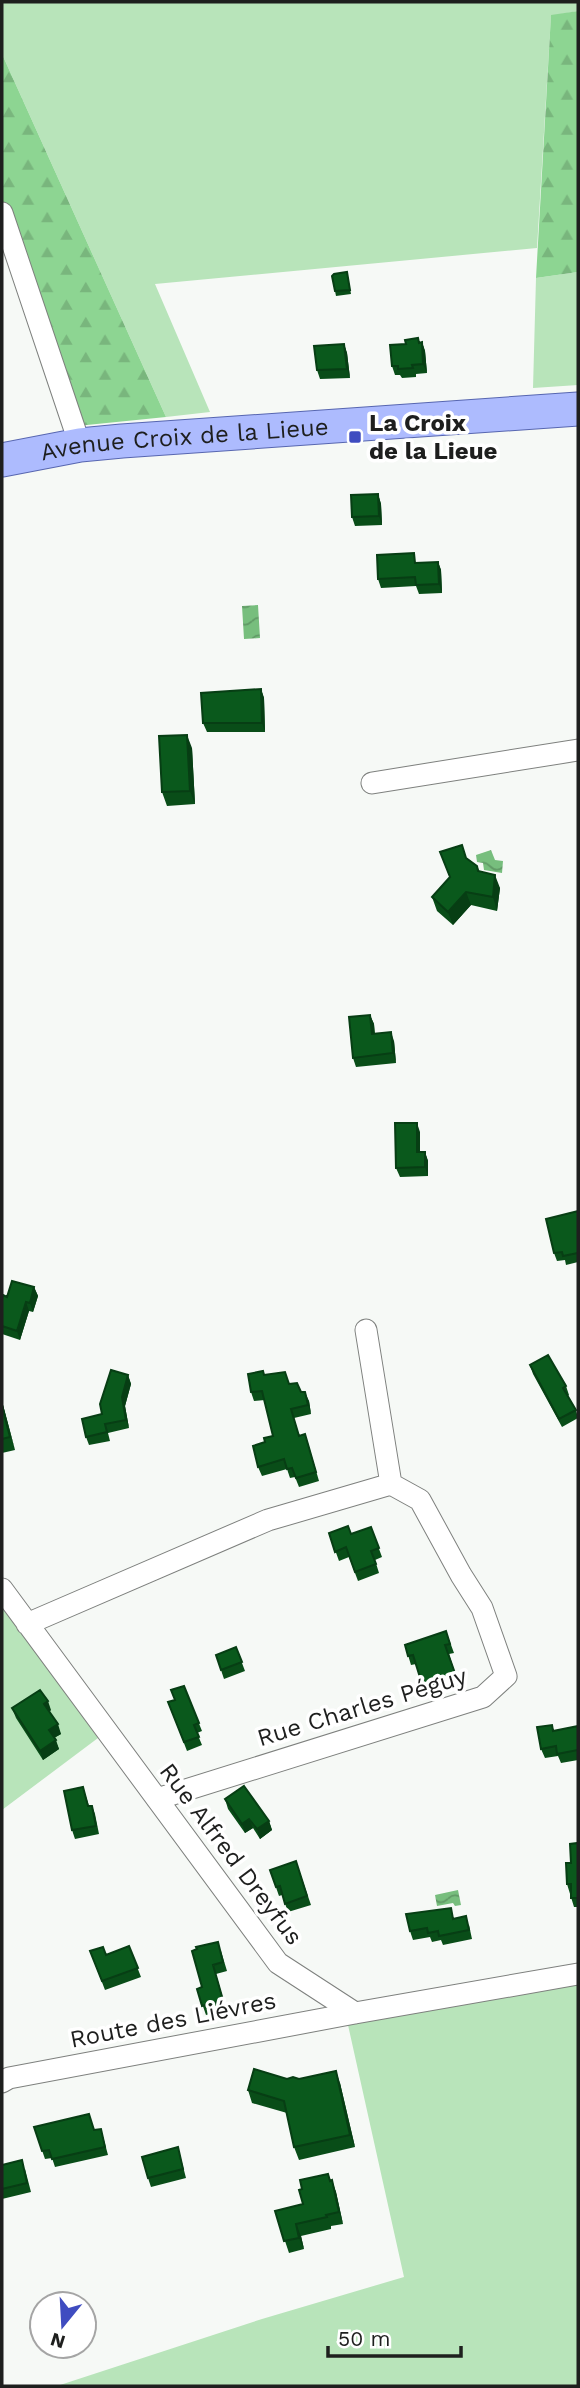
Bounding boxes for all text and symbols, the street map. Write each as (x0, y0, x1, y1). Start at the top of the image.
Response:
place label: La Croix de la Lieue (369, 409, 498, 465)
street label: Avenue Croix de la Lieue (38, 413, 330, 466)
marker: La Croix de la Lieue (347, 429, 363, 445)
street label: Rue Charles Péguy (254, 1662, 471, 1752)
street label: Rue Alfred Dreyfus (154, 1758, 308, 1950)
street label: Route des Liévres (68, 1986, 278, 2054)
north arrow (28, 2290, 98, 2360)
scale bar (328, 2314, 461, 2358)
text: 50 m (338, 2326, 390, 2351)
text: N (48, 2328, 68, 2354)

